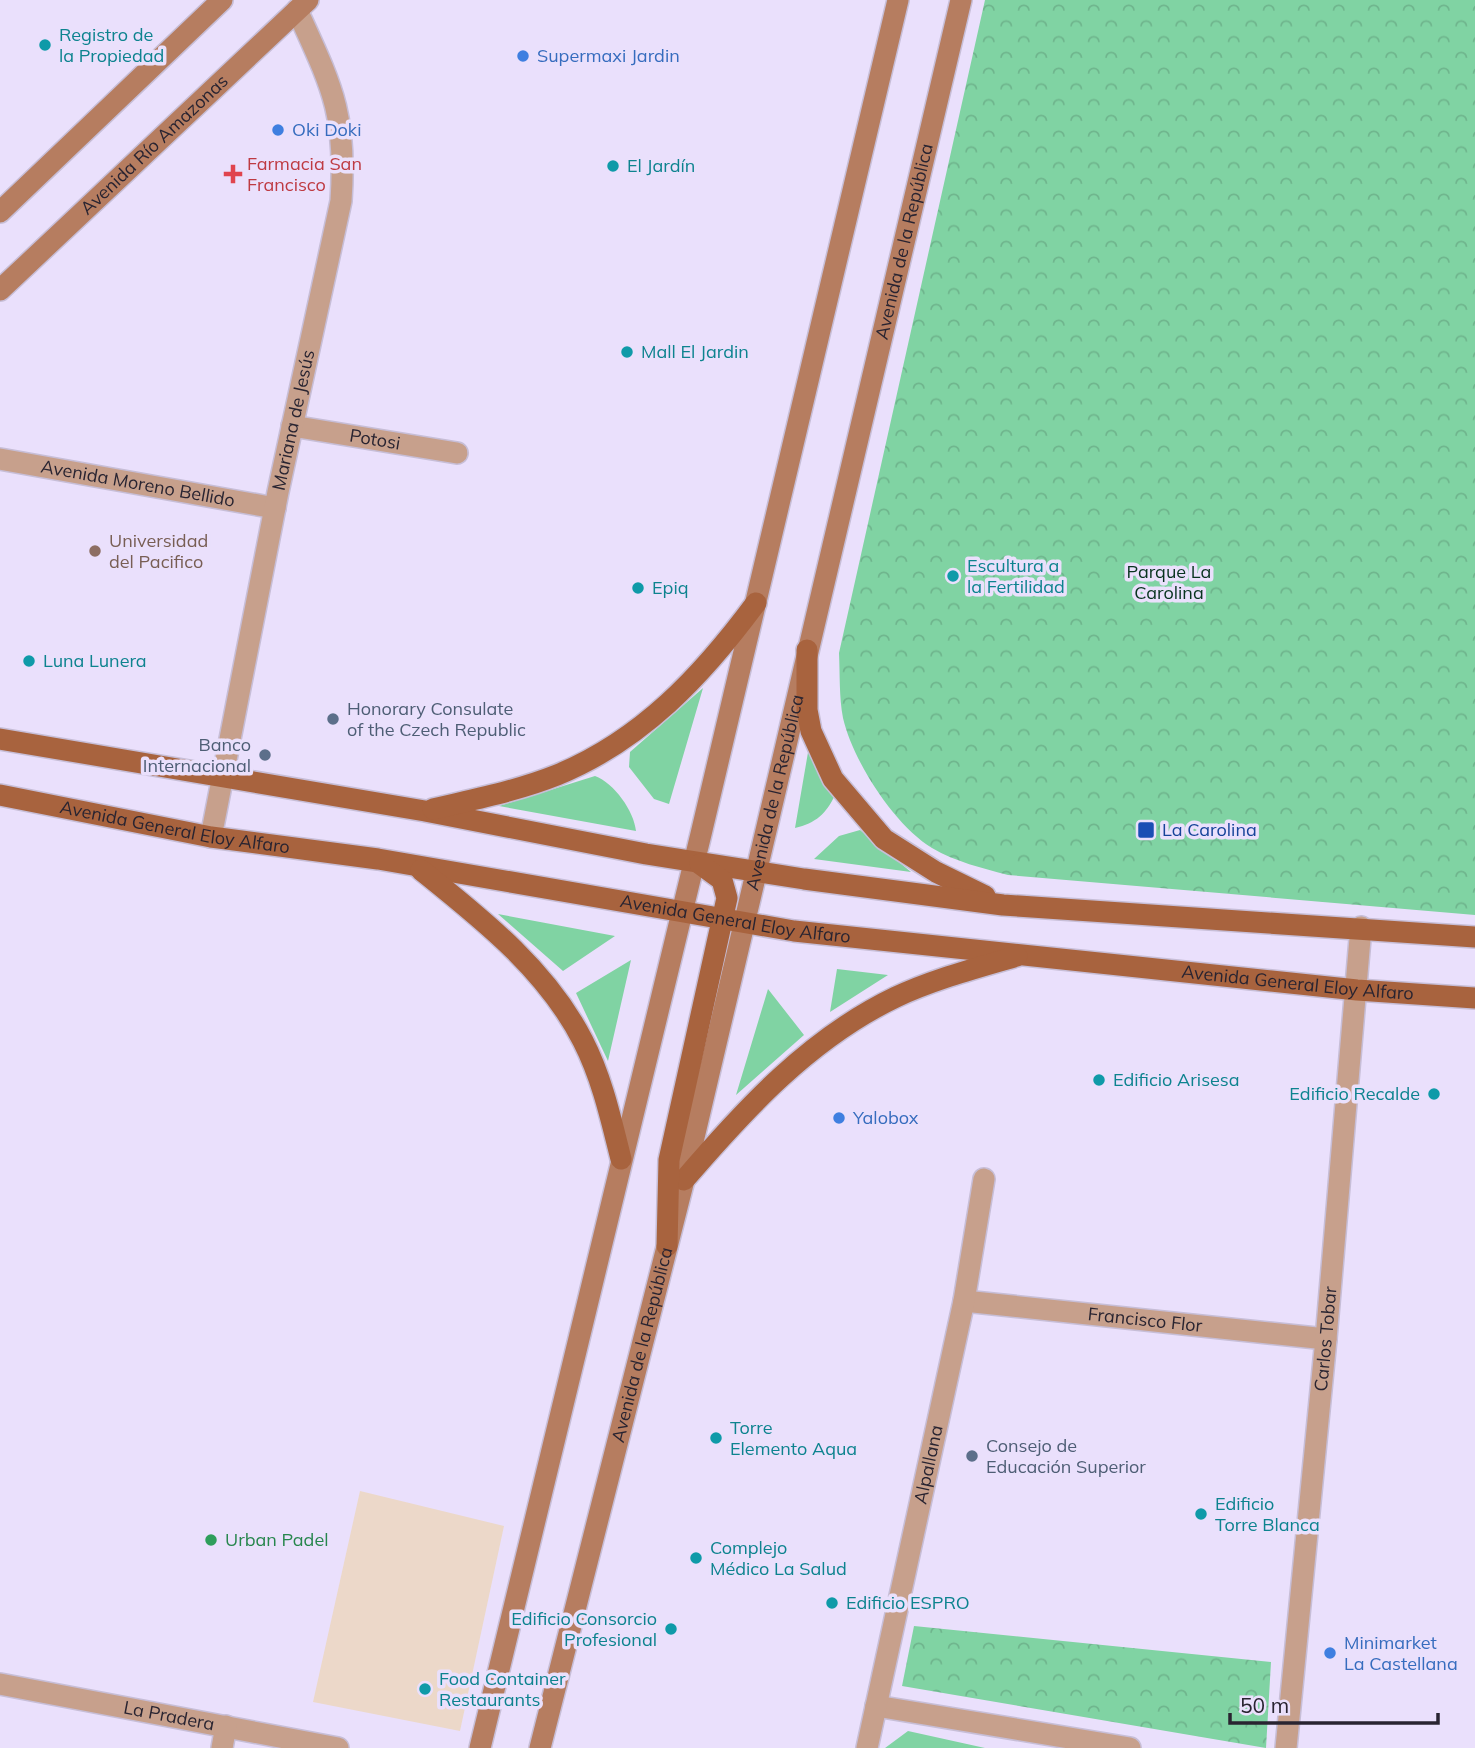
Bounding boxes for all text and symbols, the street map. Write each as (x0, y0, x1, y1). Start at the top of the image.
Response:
place label: Registro de la Propiedad (59, 23, 164, 67)
marker: Registro de la Propiedad (37, 37, 53, 53)
place label: Supermaxi Jardin (537, 44, 680, 67)
marker: Supermaxi Jardin (515, 48, 531, 64)
street label: Avenida Río Amazonas (75, 69, 233, 219)
place label: Oki Doki (292, 118, 361, 141)
marker: Oki Doki (270, 122, 286, 138)
street label: Avenida de la República (870, 141, 938, 342)
place label: Farmacia San Francisco (247, 152, 362, 196)
place label: El Jardín (627, 154, 695, 177)
marker: El Jardín (605, 158, 621, 174)
marker: Farmacia San Francisco (225, 166, 241, 182)
place label: Mall El Jardin (641, 340, 749, 363)
marker: Mall El Jardin (619, 344, 635, 360)
street label: Mariana de Jesús (267, 347, 319, 492)
street label: Potosi (348, 424, 402, 455)
street label: Avenida Moreno Bellido (39, 454, 237, 512)
place label: Universidad del Pacifico (109, 529, 208, 573)
marker: Universidad del Pacifico (87, 543, 103, 559)
place label: Escultura a la Fertilidad (967, 554, 1065, 598)
park label: Parque La Carolina (1127, 560, 1211, 604)
marker: Escultura a la Fertilidad (945, 568, 961, 584)
place label: Epiq (652, 576, 688, 599)
marker: Epiq (630, 580, 646, 596)
place label: Luna Lunera (43, 649, 147, 672)
marker: Luna Lunera (21, 653, 37, 669)
street label: Avenida de la República (740, 692, 809, 893)
place label: Honorary Consulate of the Czech Republic (347, 697, 526, 741)
marker: Honorary Consulate of the Czech Republic (325, 711, 341, 727)
place label: Banco Internacional (143, 733, 251, 777)
marker: Banco Internacional (257, 747, 273, 763)
street label: Avenida General Eloy Alfaro (58, 795, 291, 858)
place label: La Carolina (1162, 818, 1257, 841)
marker: La Carolina (1136, 820, 1156, 840)
street label: Avenida General Eloy Alfaro (618, 889, 852, 948)
street label: Avenida General Eloy Alfaro (1180, 960, 1414, 1005)
place label: Edificio Arisesa (1113, 1068, 1240, 1091)
marker: Edificio Arisesa (1091, 1072, 1107, 1088)
place label: Edificio Recalde (1289, 1082, 1420, 1105)
marker: Edificio Recalde (1426, 1086, 1442, 1102)
place label: Yalobox (852, 1106, 919, 1129)
marker: Yalobox (831, 1110, 847, 1126)
street label: Avenida de la República (606, 1245, 678, 1445)
street label: Carlos Tobar (1309, 1285, 1341, 1393)
street label: Francisco Flor (1087, 1302, 1204, 1337)
place label: Torre Elemento Aqua (730, 1416, 857, 1460)
street label: Alpallana (908, 1423, 948, 1506)
marker: Torre Elemento Aqua (708, 1430, 724, 1446)
place label: Consejo de Educación Superior (986, 1434, 1146, 1478)
marker: Consejo de Educación Superior (964, 1448, 980, 1464)
place label: Edificio Torre Blanca (1215, 1492, 1320, 1536)
marker: Edificio Torre Blanca (1193, 1506, 1209, 1522)
place label: Urban Padel (225, 1528, 328, 1551)
marker: Urban Padel (203, 1532, 219, 1548)
place label: Complejo Médico La Salud (710, 1536, 847, 1580)
marker: Complejo Médico La Salud (688, 1550, 704, 1566)
place label: Edificio ESPRO (846, 1591, 970, 1614)
marker: Edificio ESPRO (824, 1595, 840, 1611)
place label: Edificio Consorcio Profesional (511, 1607, 657, 1651)
marker: Edificio Consorcio Profesional (663, 1621, 679, 1637)
place label: Minimarket La Castellana (1344, 1631, 1458, 1675)
marker: Minimarket La Castellana (1322, 1645, 1338, 1661)
place label: Food Container Restaurants (439, 1667, 566, 1711)
marker: Food Container Restaurants (417, 1681, 433, 1697)
scale bar (1230, 1682, 1438, 1726)
text: 50 m (1240, 1692, 1289, 1718)
street label: La Pradera (122, 1696, 216, 1735)

